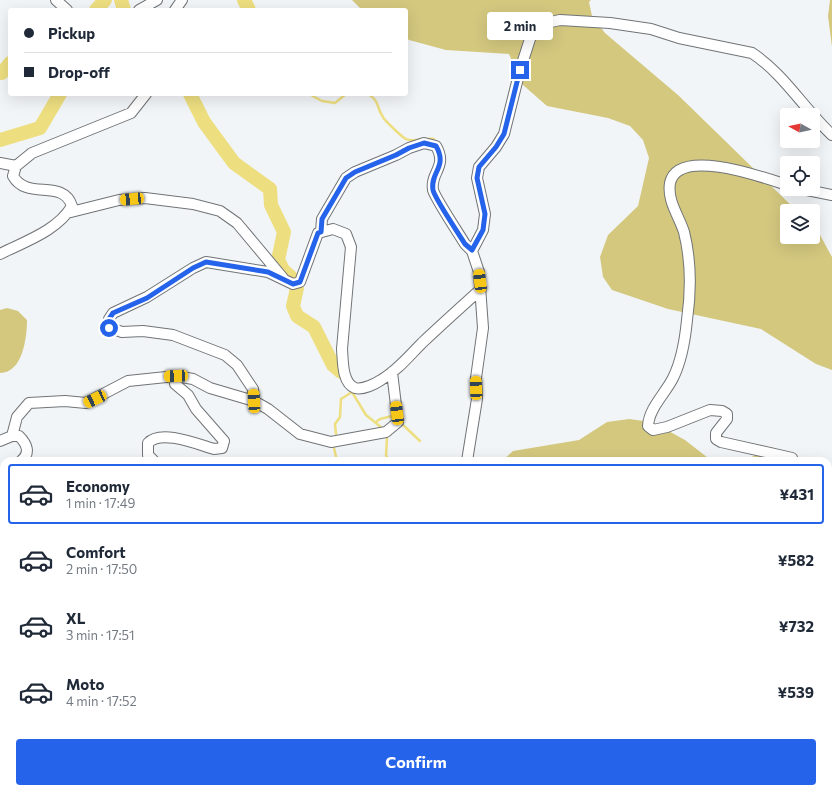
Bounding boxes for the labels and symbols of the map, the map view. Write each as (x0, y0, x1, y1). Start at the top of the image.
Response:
callout: 2 min (487, 12, 553, 40)
route end (511, 61, 529, 79)
north arrow (780, 108, 820, 148)
car (120, 192, 144, 206)
car (473, 268, 487, 294)
route start (100, 319, 118, 337)
car (164, 370, 188, 382)
car (470, 376, 482, 400)
car (82, 388, 108, 410)
car (247, 389, 261, 413)
car (390, 400, 404, 426)

